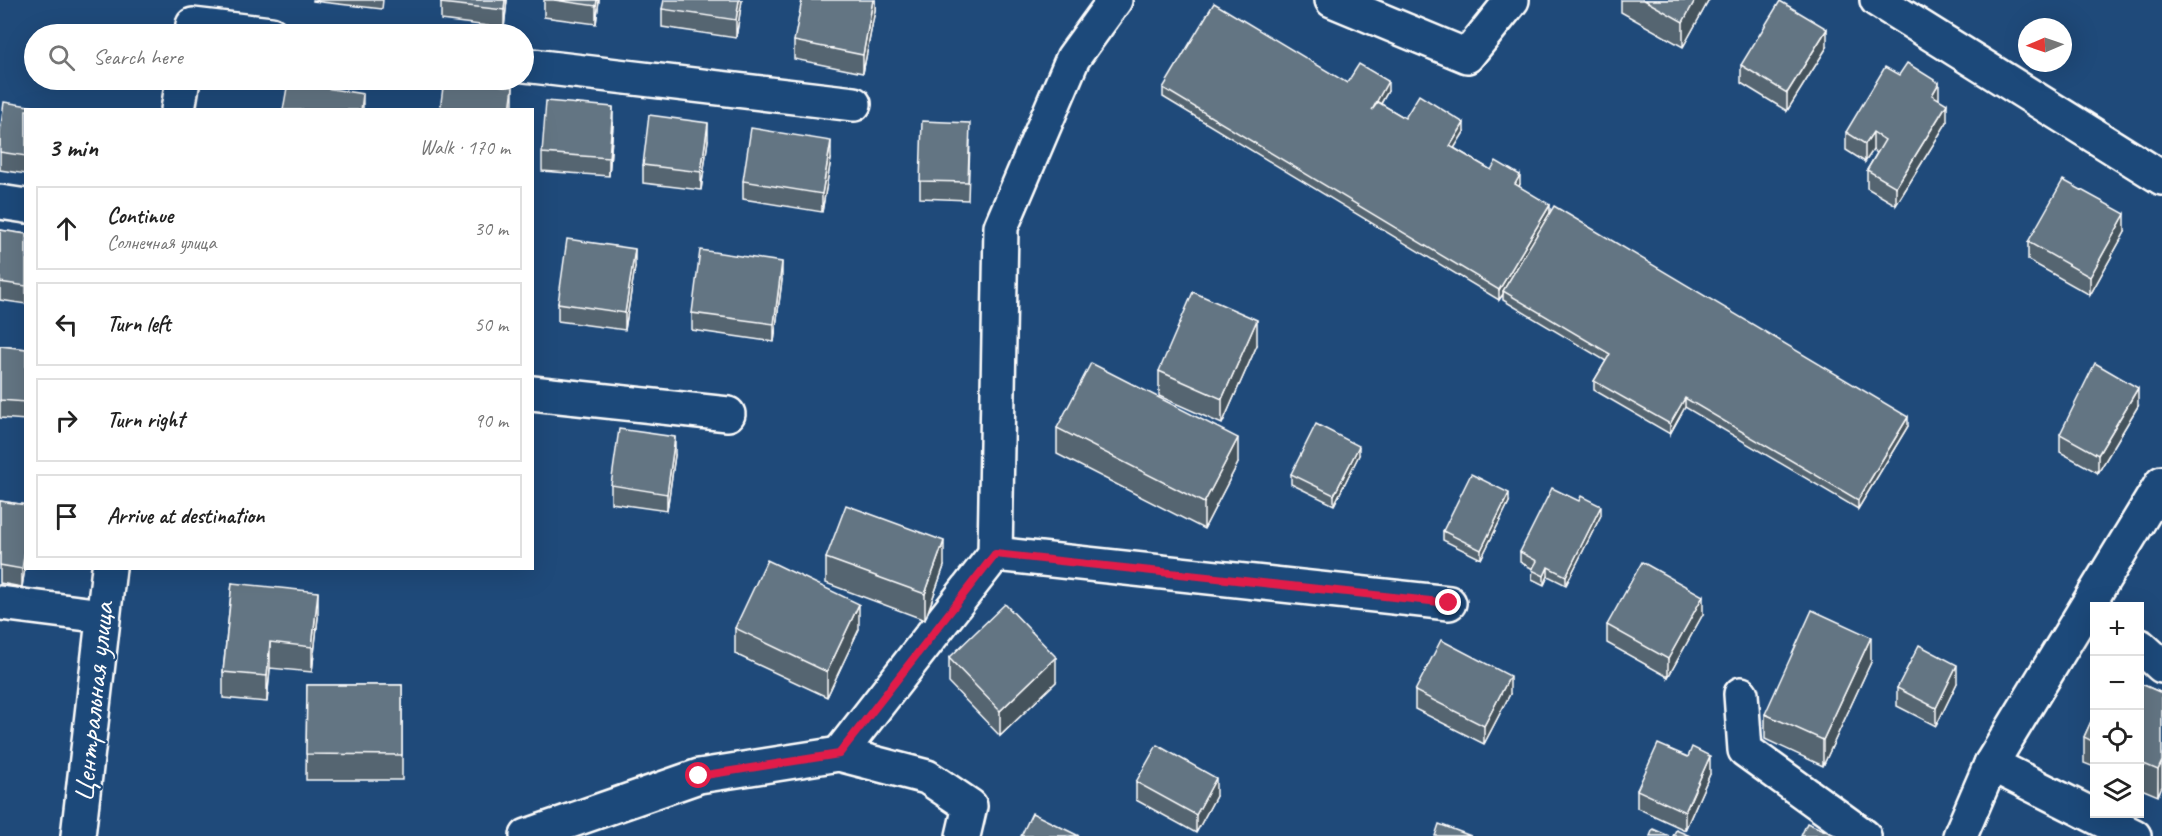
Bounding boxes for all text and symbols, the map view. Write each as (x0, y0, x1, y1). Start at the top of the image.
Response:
north arrow (2018, 18, 2072, 72)
search box (24, 24, 534, 90)
icon: search (45, 41, 78, 74)
text: Search here (93, 43, 183, 71)
text: 3 min (48, 131, 98, 164)
text: Walk · 170 m (420, 135, 510, 160)
text: Continue (107, 202, 173, 230)
icon: ahead (50, 212, 83, 245)
text: 30 m (474, 216, 508, 241)
text: Солнечная улица (107, 230, 216, 255)
icon: left (50, 308, 83, 341)
text: Turn left (107, 310, 171, 338)
text: 50 m (474, 312, 508, 337)
icon: right (50, 404, 83, 437)
text: Turn right (107, 406, 184, 434)
text: 90 m (474, 408, 508, 433)
icon: arrive (50, 500, 83, 533)
text: Arrive at destination (107, 502, 264, 530)
route end (1435, 589, 1461, 615)
street label: Центральная улица (64, 598, 123, 804)
map controls (2090, 602, 2144, 818)
button: + (2090, 602, 2144, 656)
button: − (2090, 656, 2144, 710)
button: locate (2090, 710, 2144, 764)
route start (685, 762, 711, 788)
button: layers (2090, 764, 2144, 818)

